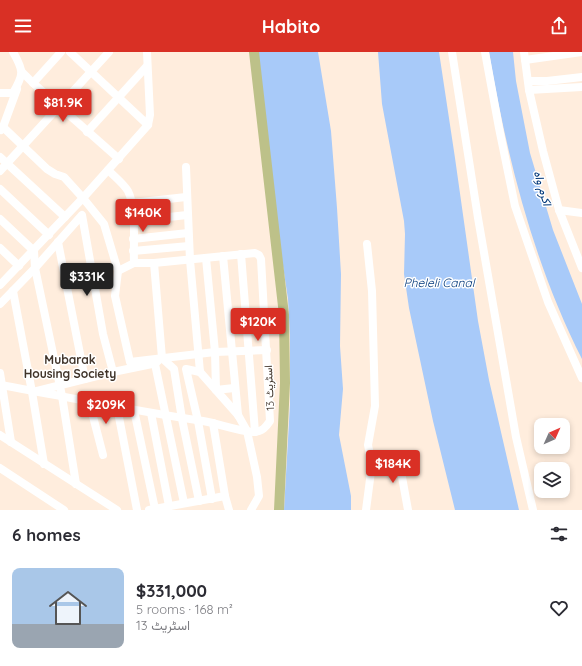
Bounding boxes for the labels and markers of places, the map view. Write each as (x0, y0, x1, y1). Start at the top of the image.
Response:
pin: $81.9K (30, 89, 96, 123)
pin: $140K (115, 199, 171, 233)
pin: $331K (59, 263, 115, 297)
pin: $120K (230, 308, 286, 342)
pin: $209K (78, 391, 134, 425)
pin: $184K (365, 450, 421, 484)

